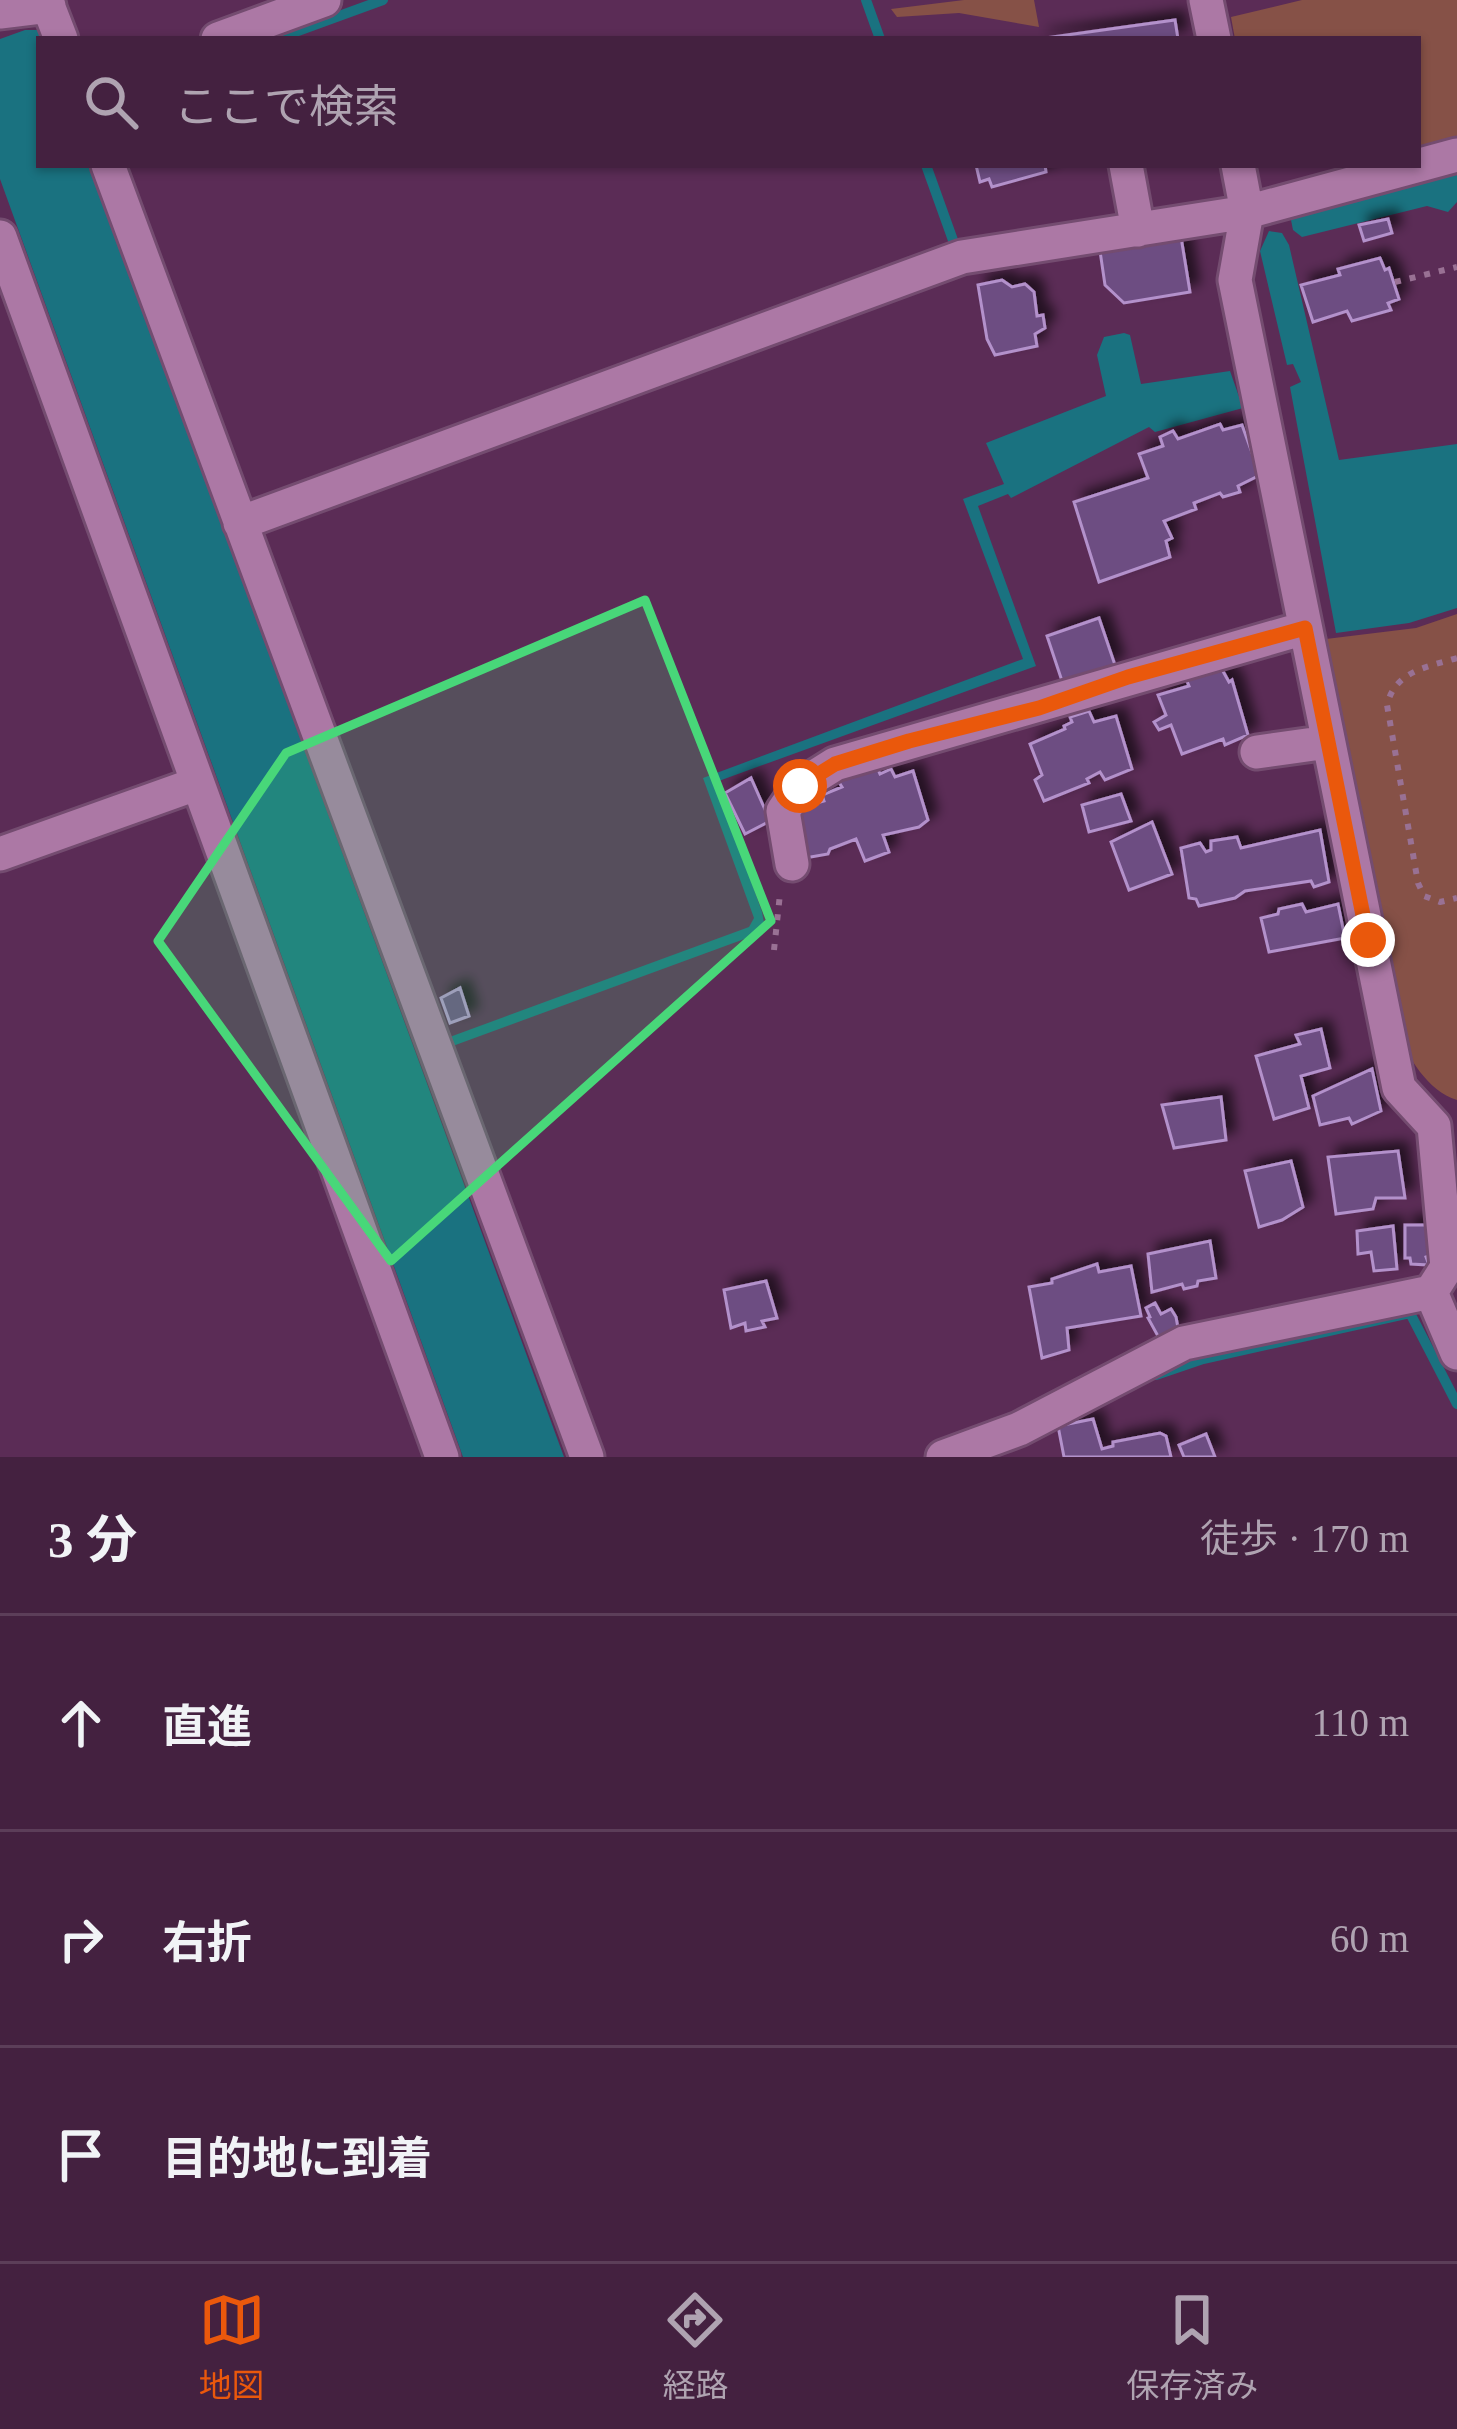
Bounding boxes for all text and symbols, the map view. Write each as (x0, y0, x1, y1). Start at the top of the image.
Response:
search box (36, 36, 1421, 168)
icon: search (78, 69, 144, 135)
text: ここで検索 (174, 82, 399, 132)
route start (773, 759, 827, 813)
route end (1341, 913, 1395, 967)
text: 3 分 (48, 1512, 137, 1568)
text: 徒歩 · 170 m (1200, 1517, 1409, 1560)
icon: ahead (48, 1690, 114, 1756)
text: 110 m (1312, 1701, 1409, 1744)
text: 直進 (162, 1702, 252, 1752)
icon: right (48, 1906, 114, 1972)
text: 60 m (1330, 1917, 1409, 1960)
text: 右折 (162, 1918, 252, 1968)
icon: arrive (48, 2122, 114, 2188)
text: 目的地に到着 (162, 2134, 432, 2184)
tab: 地図 (199, 2287, 265, 2407)
tab: 経路 (662, 2287, 728, 2407)
tab: 保存済み (1126, 2287, 1258, 2407)

